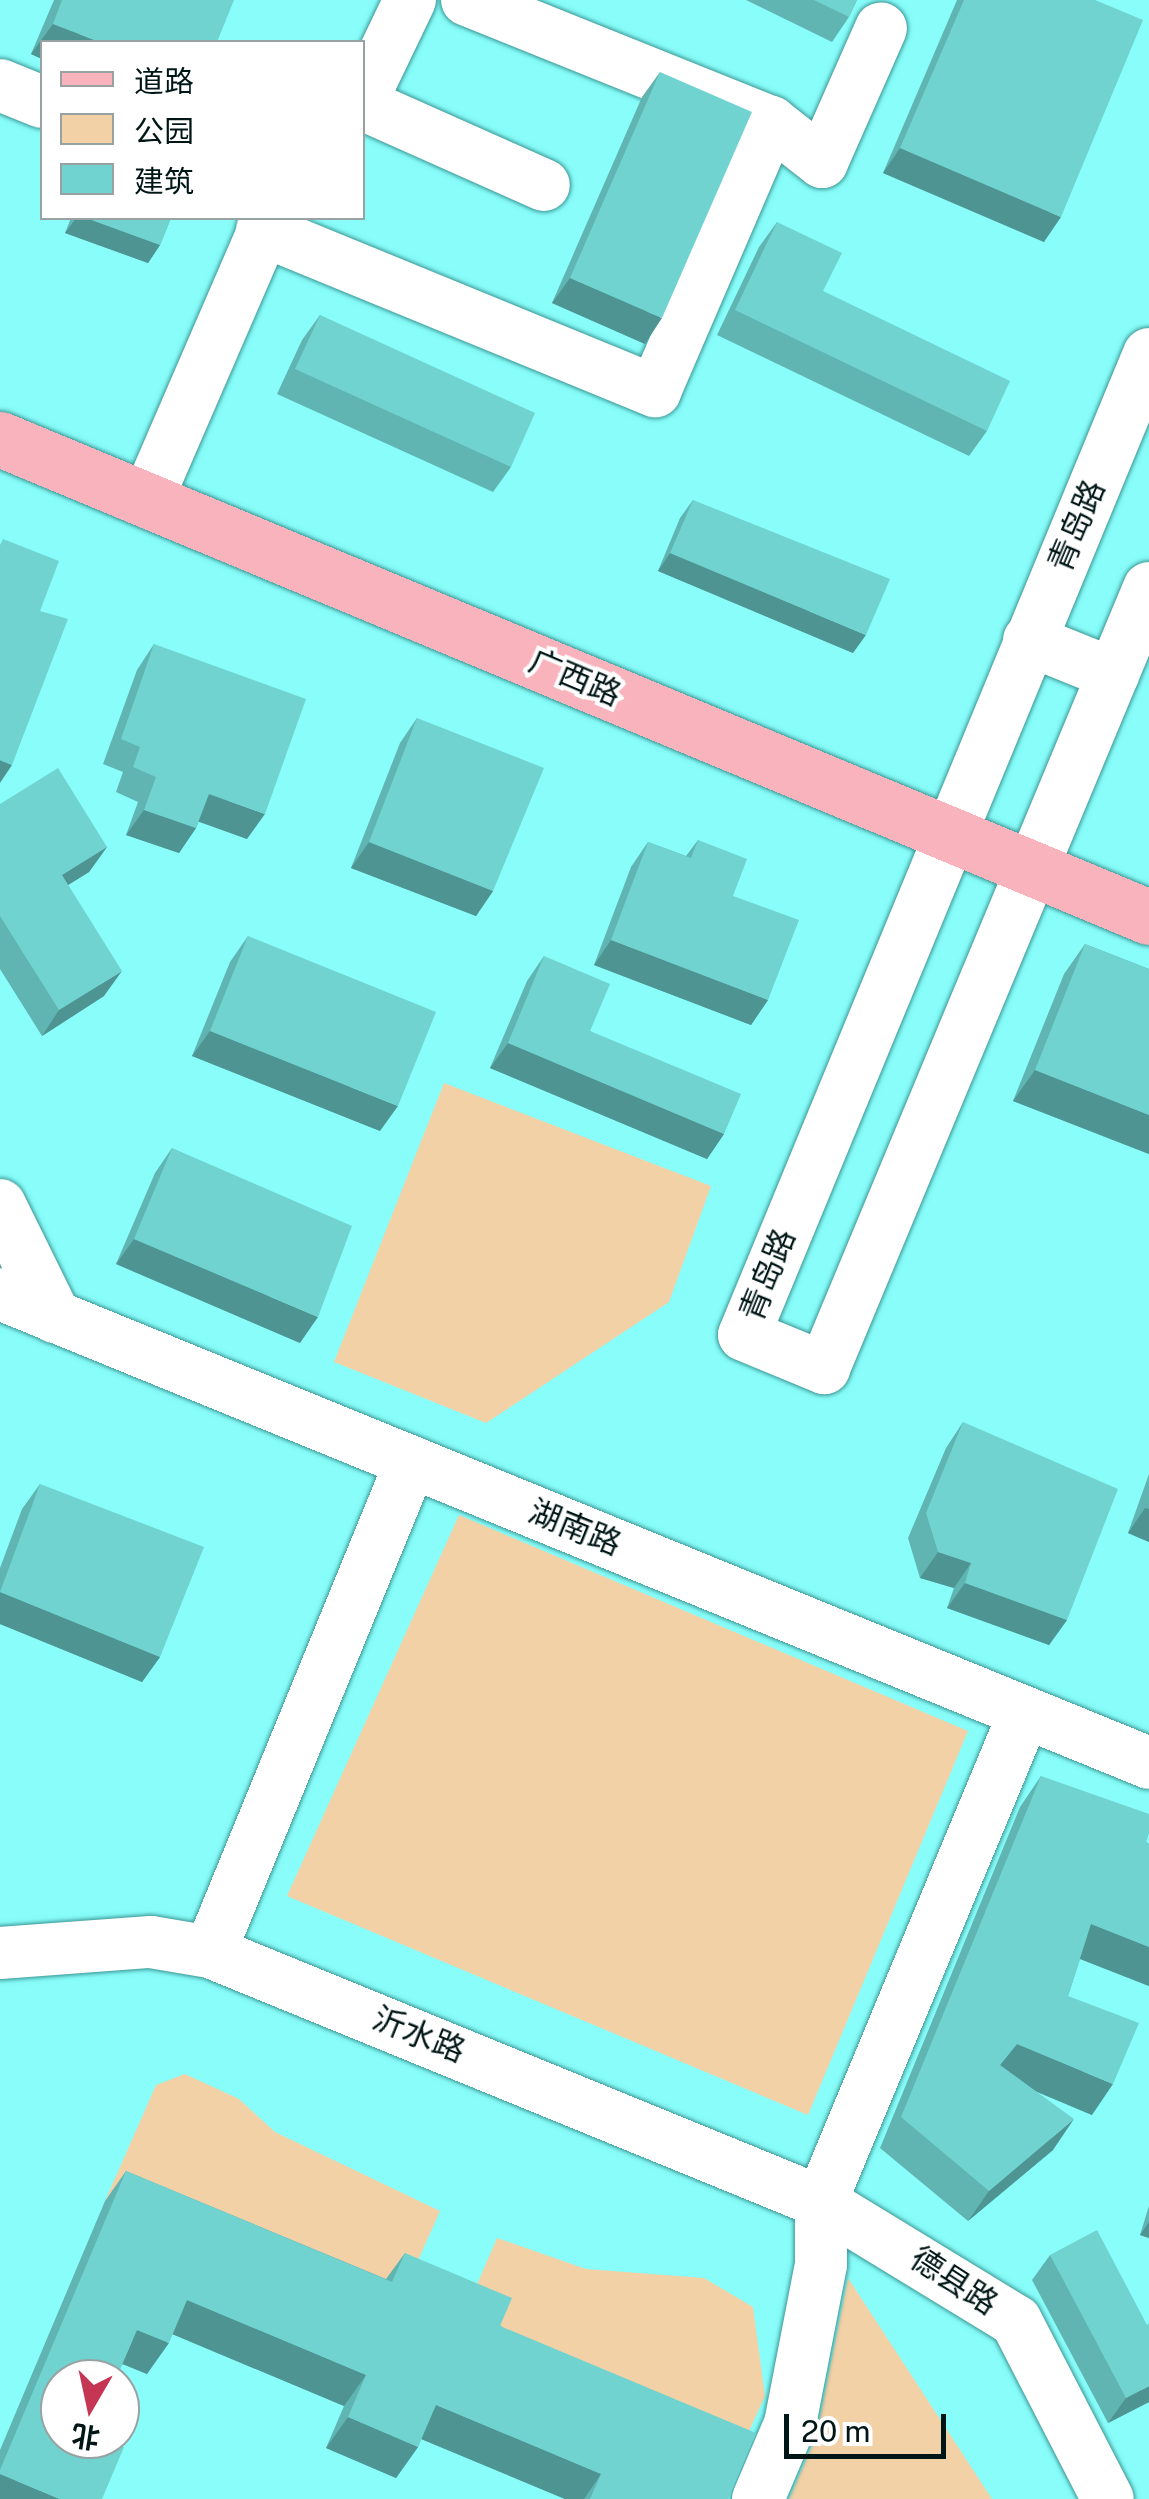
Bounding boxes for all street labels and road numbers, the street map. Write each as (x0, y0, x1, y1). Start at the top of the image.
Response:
street label: 青岛路 (1041, 474, 1113, 578)
street label: 广西路 (523, 642, 627, 714)
street label: 青岛路 (732, 1223, 804, 1327)
street label: 湖南路 (523, 1492, 627, 1564)
street label: 沂水路 (367, 1999, 471, 2071)
street label: 德县路 (903, 2239, 1005, 2323)

